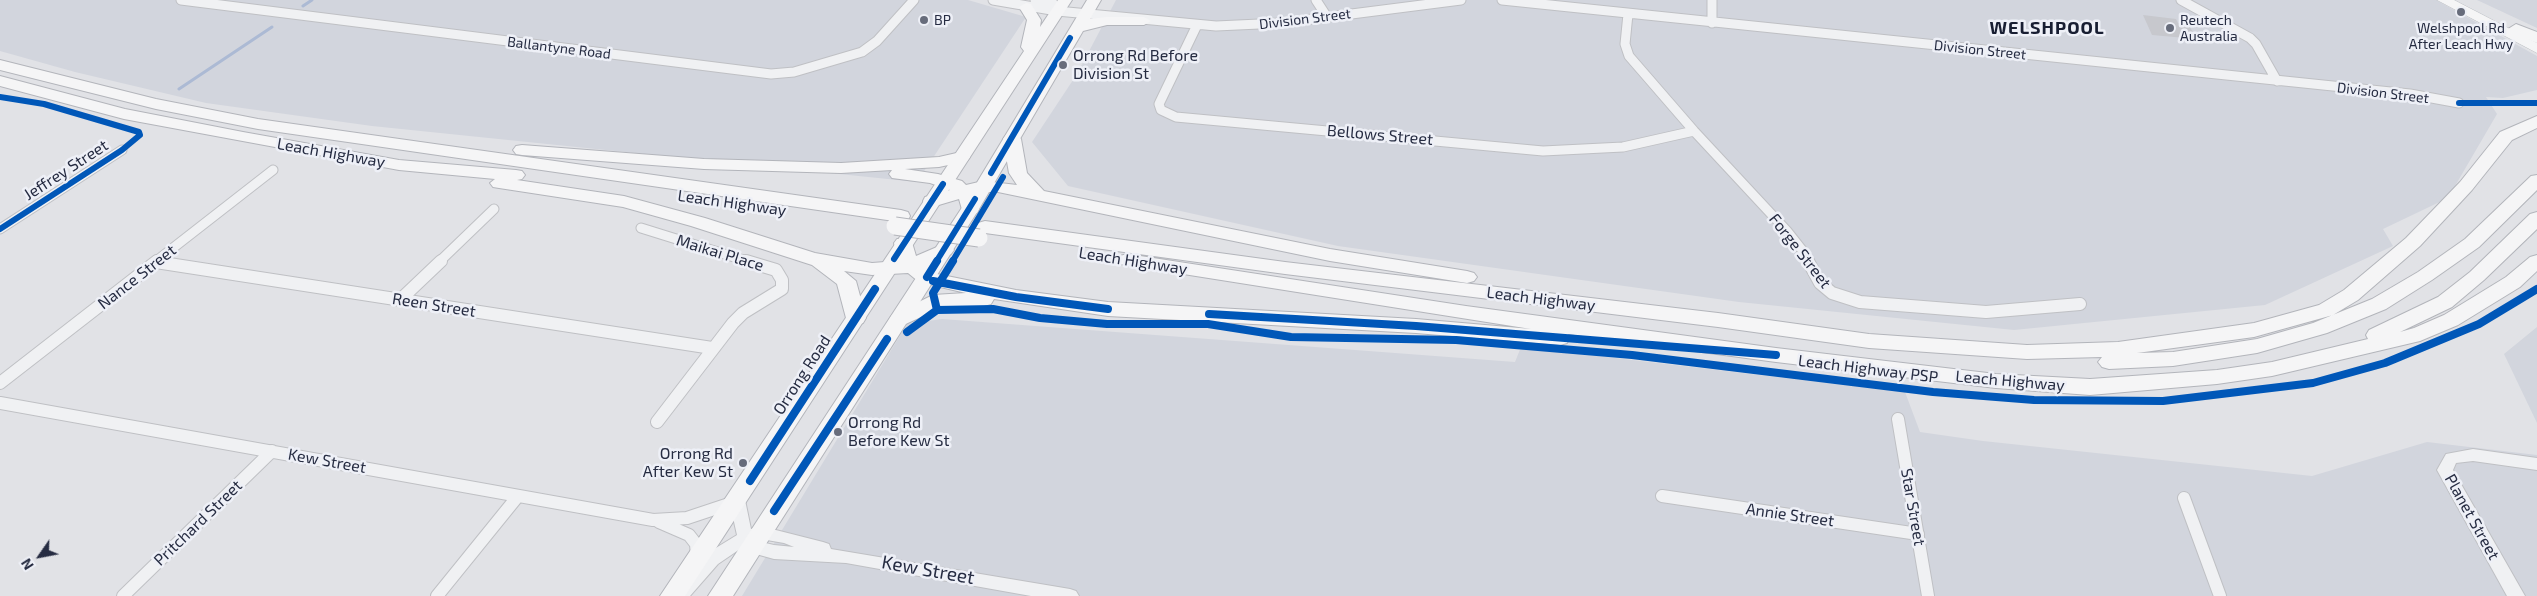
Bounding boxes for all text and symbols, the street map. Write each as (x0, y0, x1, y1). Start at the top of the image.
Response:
street label: Division Street (1258, 5, 1352, 33)
marker: Welshpool Rd After Leach Hwy (2455, 6, 2467, 18)
place label: BP (934, 12, 951, 28)
place label: Reutech Australia (2180, 12, 2238, 44)
marker: BP (918, 14, 930, 26)
district label: WELSHPOOL (1988, 17, 2106, 39)
place label: Welshpool Rd After Leach Hwy (2409, 20, 2513, 52)
marker: Reutech Australia (2164, 22, 2176, 34)
street label: Ballantyne Road (506, 33, 612, 63)
street label: Division Street (1933, 37, 2027, 63)
place label: Orrong Rd Before Division St (1073, 46, 1198, 84)
marker: Orrong Rd Before Division St (1057, 59, 1069, 71)
street label: Division Street (2336, 79, 2430, 107)
street label: Bellows Street (1326, 121, 1434, 149)
street label: Leach Highway (275, 134, 387, 172)
street label: Jeffrey Street (20, 136, 112, 204)
street label: Leach Highway (676, 186, 788, 220)
street label: Forge Street (1765, 210, 1835, 292)
street label: Maikai Place (674, 231, 766, 275)
street label: Nance Street (94, 241, 180, 313)
street label: Leach Highway (1077, 243, 1189, 279)
street label: Leach Highway (1485, 283, 1597, 315)
street label: Reen Street (391, 289, 477, 321)
street label: Orrong Road (769, 332, 835, 418)
street label: Leach Highway PSP (1797, 351, 1939, 387)
street label: Leach Highway (1955, 367, 2065, 395)
place label: Orrong Rd Before Kew St (848, 413, 949, 451)
marker: Orrong Rd Before Kew St (832, 426, 844, 438)
place label: Orrong Rd After Kew St (643, 444, 733, 482)
street label: Kew Street (286, 445, 368, 477)
marker: Orrong Rd After Kew St (737, 457, 749, 469)
street label: Star Street (1897, 467, 1929, 547)
street label: Planet Street (2441, 471, 2503, 563)
street label: Pritchard Street (150, 476, 246, 570)
street label: Annie Street (1745, 499, 1835, 531)
north arrow (15, 531, 65, 581)
street label: Kew Street (880, 551, 976, 589)
text: N (17, 556, 37, 573)

